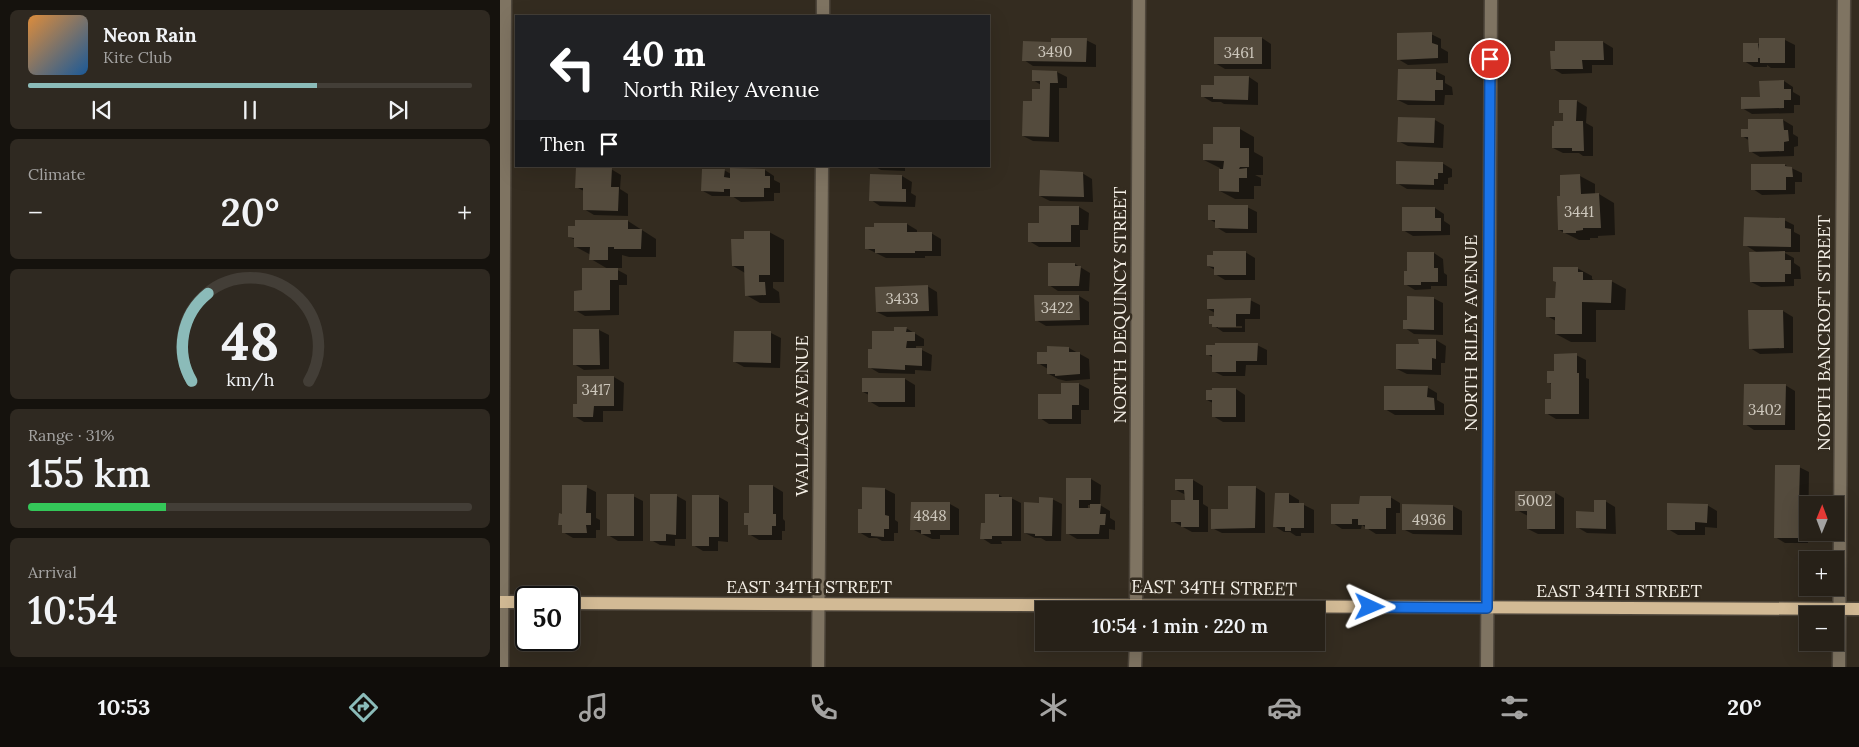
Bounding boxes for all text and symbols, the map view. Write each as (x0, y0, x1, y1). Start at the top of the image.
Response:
text: Neon Rain (103, 23, 197, 47)
text: 40 m (623, 31, 706, 76)
icon: left (540, 35, 605, 100)
pin (1469, 38, 1511, 80)
house number: 3490 (1038, 42, 1072, 61)
house number: 3461 (1224, 43, 1254, 62)
icon: arrive (1476, 45, 1504, 73)
text: Kite Club (103, 47, 172, 67)
text: North Riley Avenue (623, 75, 819, 103)
icon: previous (88, 96, 116, 124)
icon: pause (236, 96, 264, 124)
icon: next (384, 96, 412, 124)
icon: arrive (595, 130, 623, 158)
text: Then (540, 132, 585, 156)
text: Climate (28, 164, 85, 184)
street label: NORTH DEQUINCY STREET (1108, 186, 1131, 423)
text: 20° (220, 188, 280, 236)
text: − (28, 195, 43, 231)
text: + (457, 195, 472, 231)
house number: 3441 (1564, 202, 1594, 221)
street label: NORTH BANCROFT STREET (1812, 215, 1835, 451)
street label: NORTH RILEY AVENUE (1459, 235, 1482, 431)
house number: 3433 (885, 289, 919, 308)
house number: 3422 (1041, 298, 1073, 317)
text: 48 (221, 308, 279, 374)
street label: WALLACE AVENUE (790, 335, 813, 497)
text: km/h (226, 368, 274, 391)
house number: 3417 (582, 380, 611, 399)
house number: 3402 (1748, 400, 1782, 419)
text: Range · 31% (28, 425, 115, 445)
text: 155 km (28, 449, 151, 497)
house number: 5002 (1518, 491, 1552, 510)
north arrow (1799, 496, 1844, 541)
map controls (1799, 496, 1844, 651)
house number: 4848 (913, 506, 947, 525)
house number: 4936 (1412, 510, 1446, 529)
button: + (1799, 551, 1844, 596)
text: Arrival (28, 562, 77, 582)
street label: EAST 34TH STREET (726, 575, 892, 598)
street label: EAST 34TH STREET (1131, 575, 1298, 600)
street label: EAST 34TH STREET (1536, 579, 1702, 602)
position arrow (1343, 580, 1395, 632)
text: 10:54 (28, 586, 118, 634)
speed limit sign: 50 (515, 586, 580, 651)
button: − (1799, 606, 1844, 651)
text: 10:54 · 1 min · 220 m (1092, 614, 1268, 638)
icon: directions (346, 690, 381, 725)
icon: music (576, 690, 611, 725)
icon: phone (806, 690, 841, 725)
icon: climate (1036, 690, 1071, 725)
icon: car (1267, 690, 1302, 725)
icon: filters (1497, 690, 1532, 725)
text: 10:53 (98, 693, 150, 721)
text: 20° (1727, 693, 1761, 721)

